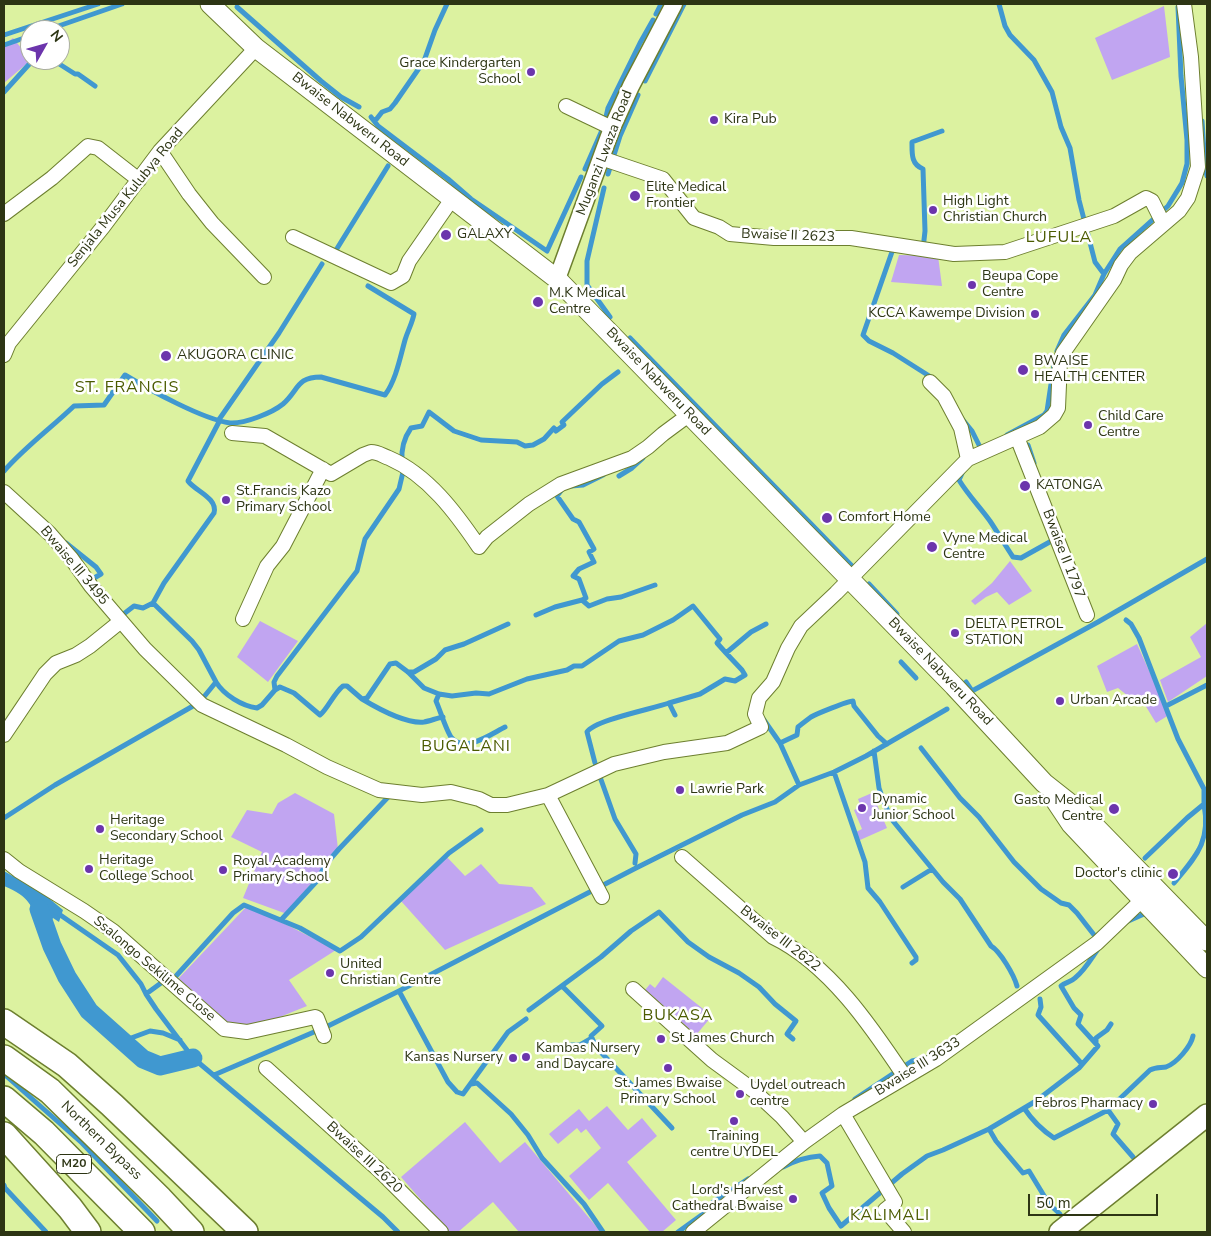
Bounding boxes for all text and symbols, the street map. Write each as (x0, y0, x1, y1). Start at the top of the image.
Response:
north arrow (20, 20, 70, 70)
text: N (46, 26, 67, 46)
place label: Grace Kindergarten School (399, 56, 521, 88)
marker: Grace Kindergarten School (525, 66, 537, 78)
street label: Bwaise Nabweru Road (288, 69, 412, 171)
street label: Muganzi Lwaza Road (573, 88, 637, 218)
place label: Kira Pub (724, 112, 777, 128)
marker: Kira Pub (708, 114, 720, 126)
street label: Senjala Musa Kulubya Road (65, 125, 187, 271)
place label: Elite Medical Frontier (646, 180, 726, 212)
marker: Elite Medical Frontier (628, 189, 642, 203)
place label: High Light Christian Church (943, 194, 1047, 226)
marker: High Light Christian Church (927, 204, 939, 216)
street label: Bwaise II 2623 (741, 226, 835, 246)
place label: GALAXY (457, 227, 512, 243)
marker: GALAXY (439, 228, 453, 242)
district label: LUFULA (1025, 228, 1093, 248)
place label: Beupa Cope Centre (982, 269, 1058, 302)
marker: Beupa Cope Centre (966, 279, 978, 291)
place label: M.K Medical Centre (549, 286, 625, 318)
marker: M.K Medical Centre (531, 295, 545, 309)
place label: KCCA Kawempe Division (868, 306, 1025, 322)
marker: KCCA Kawempe Division (1029, 308, 1041, 320)
street label: Bwaise Nabweru Road (602, 325, 714, 439)
place label: AKUGORA CLINIC (177, 348, 294, 364)
marker: AKUGORA CLINIC (159, 349, 173, 363)
place label: BWAISE HEALTH CENTER (1034, 354, 1145, 387)
marker: BWAISE HEALTH CENTER (1016, 363, 1030, 377)
district label: ST. FRANCIS (73, 378, 181, 398)
place label: Child Care Centre (1098, 409, 1163, 442)
marker: Child Care Centre (1082, 419, 1094, 431)
place label: KATONGA (1036, 478, 1103, 494)
marker: KATONGA (1018, 479, 1032, 493)
place label: St.Francis Kazo Primary School (236, 484, 331, 516)
marker: St.Francis Kazo Primary School (220, 494, 232, 506)
street label: Bwaise II 1797 (1038, 507, 1088, 601)
place label: Comfort Home (838, 510, 931, 526)
marker: Comfort Home (820, 511, 834, 525)
street label: Bwaise III 3495 (36, 523, 112, 609)
place label: Vyne Medical Centre (943, 531, 1027, 564)
marker: Vyne Medical Centre (925, 540, 939, 554)
street label: Bwaise Nabweru Road (884, 615, 996, 729)
place label: DELTA PETROL STATION (965, 617, 1063, 650)
marker: DELTA PETROL STATION (949, 627, 961, 639)
place label: Urban Arcade (1070, 693, 1157, 709)
marker: Urban Arcade (1054, 695, 1066, 707)
district label: BUGALANI (420, 737, 512, 757)
place label: Lawrie Park (690, 782, 764, 798)
marker: Lawrie Park (674, 784, 686, 796)
place label: Dynamic Junior School (872, 792, 955, 824)
place label: Gasto Medical Centre (1014, 793, 1103, 826)
marker: Dynamic Junior School (856, 802, 868, 814)
marker: Gasto Medical Centre (1107, 802, 1121, 816)
place label: Heritage Secondary School (110, 813, 223, 846)
marker: Heritage Secondary School (94, 823, 106, 835)
place label: Heritage College School (99, 853, 193, 886)
place label: Royal Academy Primary School (233, 854, 331, 886)
marker: Heritage College School (83, 863, 95, 875)
marker: Royal Academy Primary School (217, 864, 229, 876)
place label: Doctor's clinic (1075, 866, 1162, 882)
marker: Doctor's clinic (1166, 867, 1180, 881)
street label: Bwaise III 2622 (736, 902, 824, 976)
street label: Ssalongo Sekilime Close (89, 913, 219, 1025)
place label: United Christian Centre (340, 957, 441, 990)
marker: United Christian Centre (324, 967, 336, 979)
district label: BUKASA (642, 1006, 714, 1026)
place label: St James Church (671, 1031, 774, 1047)
marker: St James Church (655, 1033, 667, 1045)
street label: Bwaise III 3633 (872, 1034, 964, 1100)
place label: Kambas Nursery and Daycare (536, 1041, 640, 1074)
place label: Kansas Nursery (404, 1050, 503, 1066)
marker: Kambas Nursery and Daycare (520, 1051, 532, 1063)
marker: Kansas Nursery (507, 1052, 519, 1064)
marker: St. James Bwaise Primary School (662, 1062, 674, 1074)
place label: St. James Bwaise Primary School (614, 1076, 722, 1108)
place label: Uydel outreach centre (750, 1078, 845, 1110)
marker: Uydel outreach centre (734, 1088, 746, 1100)
place label: Febros Pharmacy (1035, 1096, 1143, 1112)
street label: Northern Bypass (57, 1098, 145, 1184)
marker: Febros Pharmacy (1147, 1098, 1159, 1110)
marker: Training centre UYDEL (728, 1115, 740, 1127)
street label: Bwaise III 2620 (323, 1119, 405, 1197)
place label: Training centre UYDEL (690, 1129, 778, 1162)
road number: M20 (56, 1154, 92, 1174)
place label: Lord's Harvest Cathedral Bwaise (672, 1183, 783, 1216)
scale bar (1031, 1184, 1161, 1216)
marker: Lord's Harvest Cathedral Bwaise (787, 1193, 799, 1205)
text: 50 m (1036, 1193, 1071, 1213)
district label: KALIMALI (849, 1206, 931, 1226)

